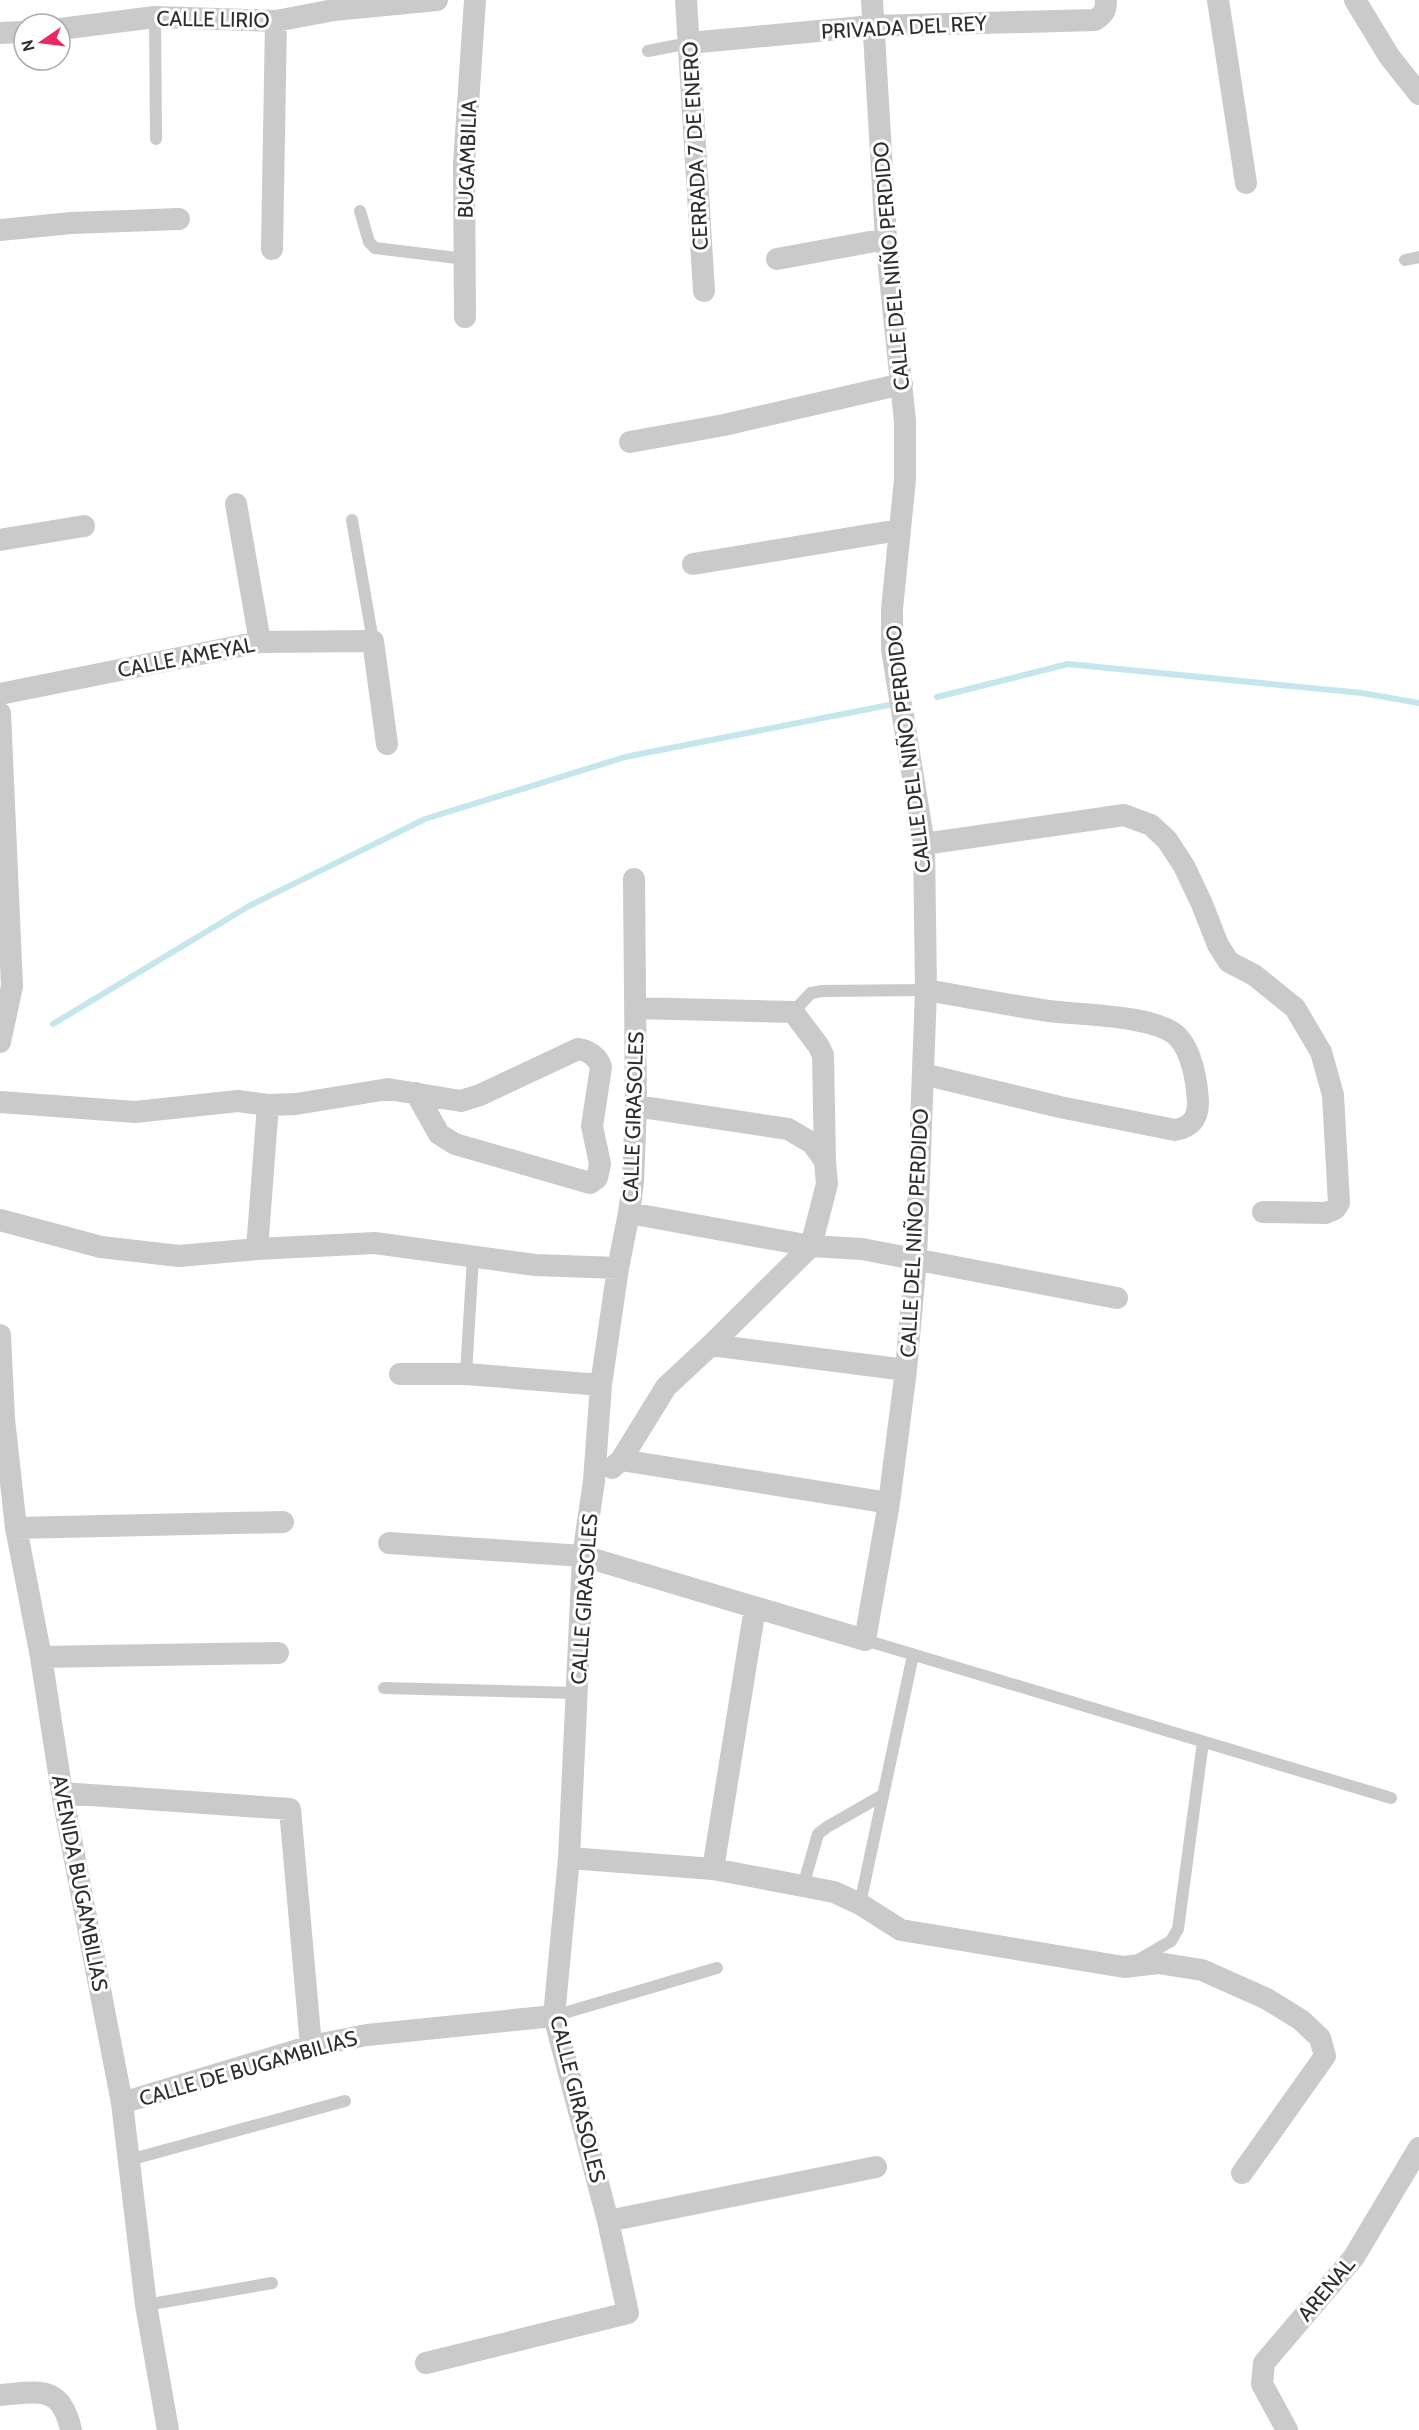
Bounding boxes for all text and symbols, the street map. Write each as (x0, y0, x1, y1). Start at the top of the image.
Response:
street label: CALLE LIRIO (156, 6, 270, 32)
street label: PRIVADA DEL REY (821, 10, 989, 44)
north arrow (12, 12, 72, 72)
text: N (17, 38, 39, 53)
street label: CERRADA 7 DE ENERO (677, 41, 713, 251)
street label: BUGAMBILIA (452, 99, 482, 219)
street label: CALLE DEL NIÑO PERDIDO (867, 141, 914, 392)
street label: CALLE DEL NIÑO PERDIDO (879, 624, 936, 875)
street label: CALLE AMEYAL (115, 631, 257, 683)
street label: CALLE GIRASOLES (618, 1031, 648, 1203)
street label: CALLE DEL NIÑO PERDIDO (894, 1108, 933, 1358)
street label: CALLE GIRASOLES (566, 1513, 602, 1685)
street label: AVENIDA BUGAMBILIAS (47, 1773, 113, 1993)
street label: CALLE GIRASOLES (545, 2013, 611, 2185)
street label: CALLE DE BUGAMBILIAS (136, 2025, 360, 2111)
street label: ARENAL (1292, 2252, 1360, 2326)

